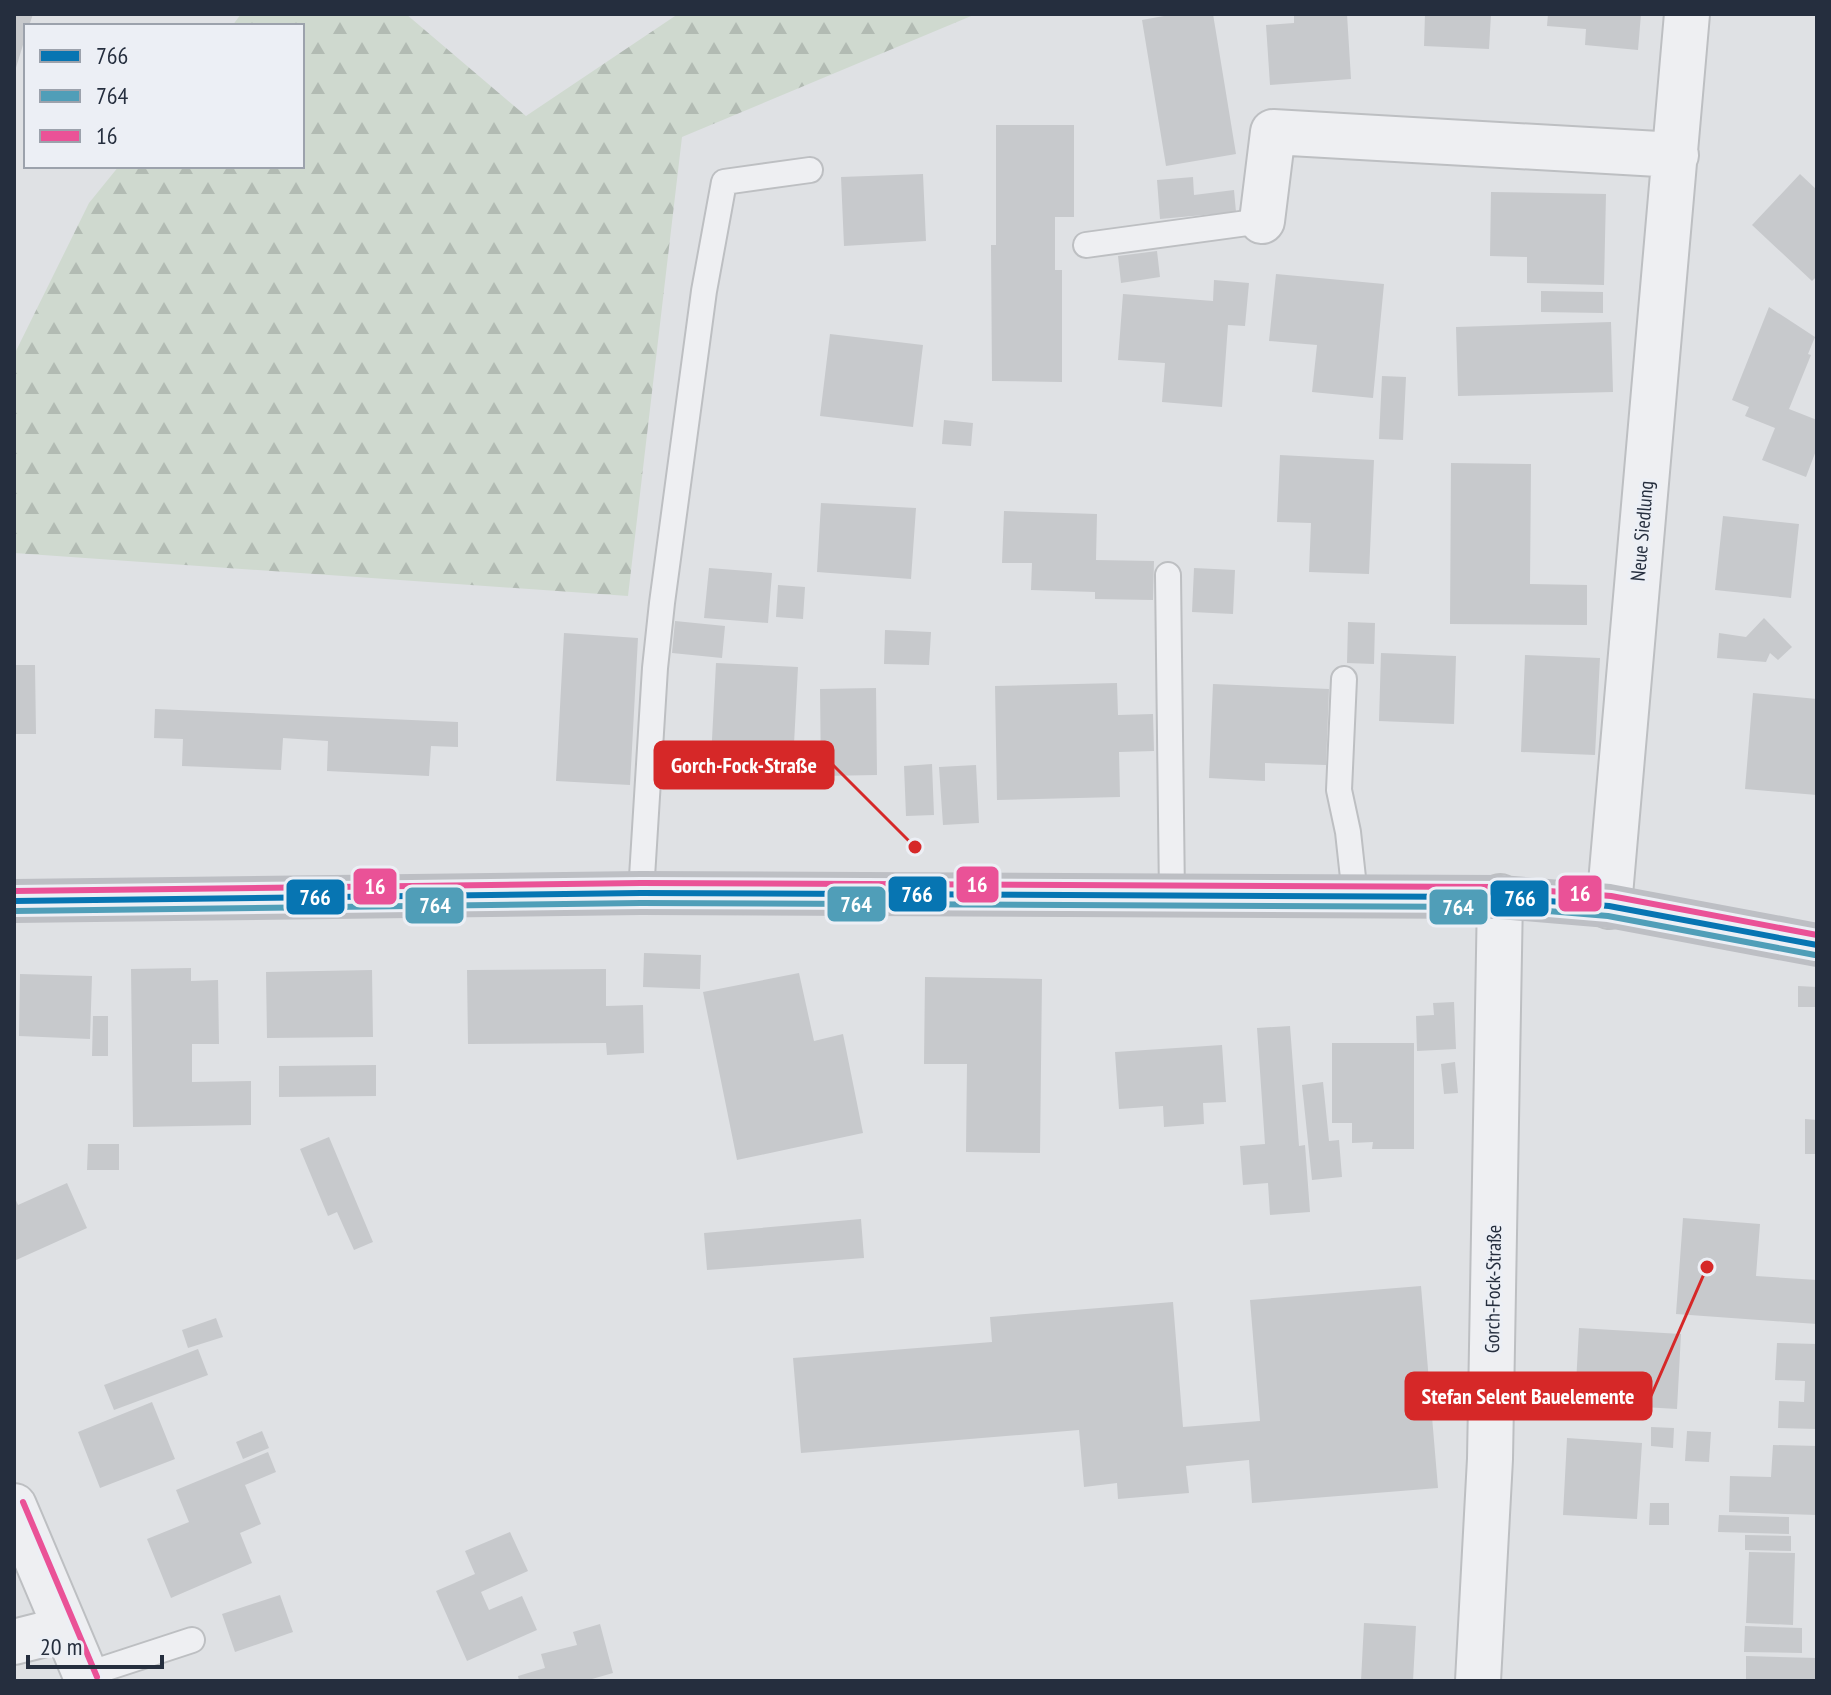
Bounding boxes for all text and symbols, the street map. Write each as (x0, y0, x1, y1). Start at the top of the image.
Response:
legend (24, 24, 304, 168)
text: 766 (96, 40, 128, 71)
text: 764 (96, 80, 129, 111)
text: 16 (96, 120, 118, 151)
street label: Neue Siedlung (1625, 480, 1659, 582)
callout: Gorch-Fock-Straße (655, 742, 833, 788)
text: Gorch-Fock-Straße (671, 751, 817, 779)
line badge: 16 (955, 865, 1000, 904)
line badge: 16 (352, 867, 398, 906)
text: 16 (966, 870, 988, 898)
text: 16 (364, 872, 386, 900)
line badge: 16 (1557, 874, 1603, 913)
line badge: 766 (887, 875, 948, 913)
line badge: 766 (285, 878, 346, 916)
line badge: 766 (1489, 879, 1550, 918)
text: 16 (1569, 879, 1591, 907)
text: 766 (901, 880, 933, 908)
text: 766 (299, 883, 331, 911)
text: 766 (1504, 884, 1536, 912)
line badge: 764 (826, 885, 887, 923)
line badge: 764 (404, 886, 465, 925)
line badge: 764 (1428, 888, 1489, 926)
text: 764 (840, 890, 872, 918)
text: 764 (419, 891, 451, 919)
text: 764 (1442, 893, 1474, 921)
street label: Gorch-Fock-Straße (1479, 1225, 1507, 1353)
callout: Stefan Selent Bauelemente (1406, 1373, 1651, 1419)
text: Stefan Selent Bauelemente (1421, 1382, 1635, 1410)
scale bar (28, 1619, 162, 1669)
text: 20 m (40, 1631, 82, 1662)

